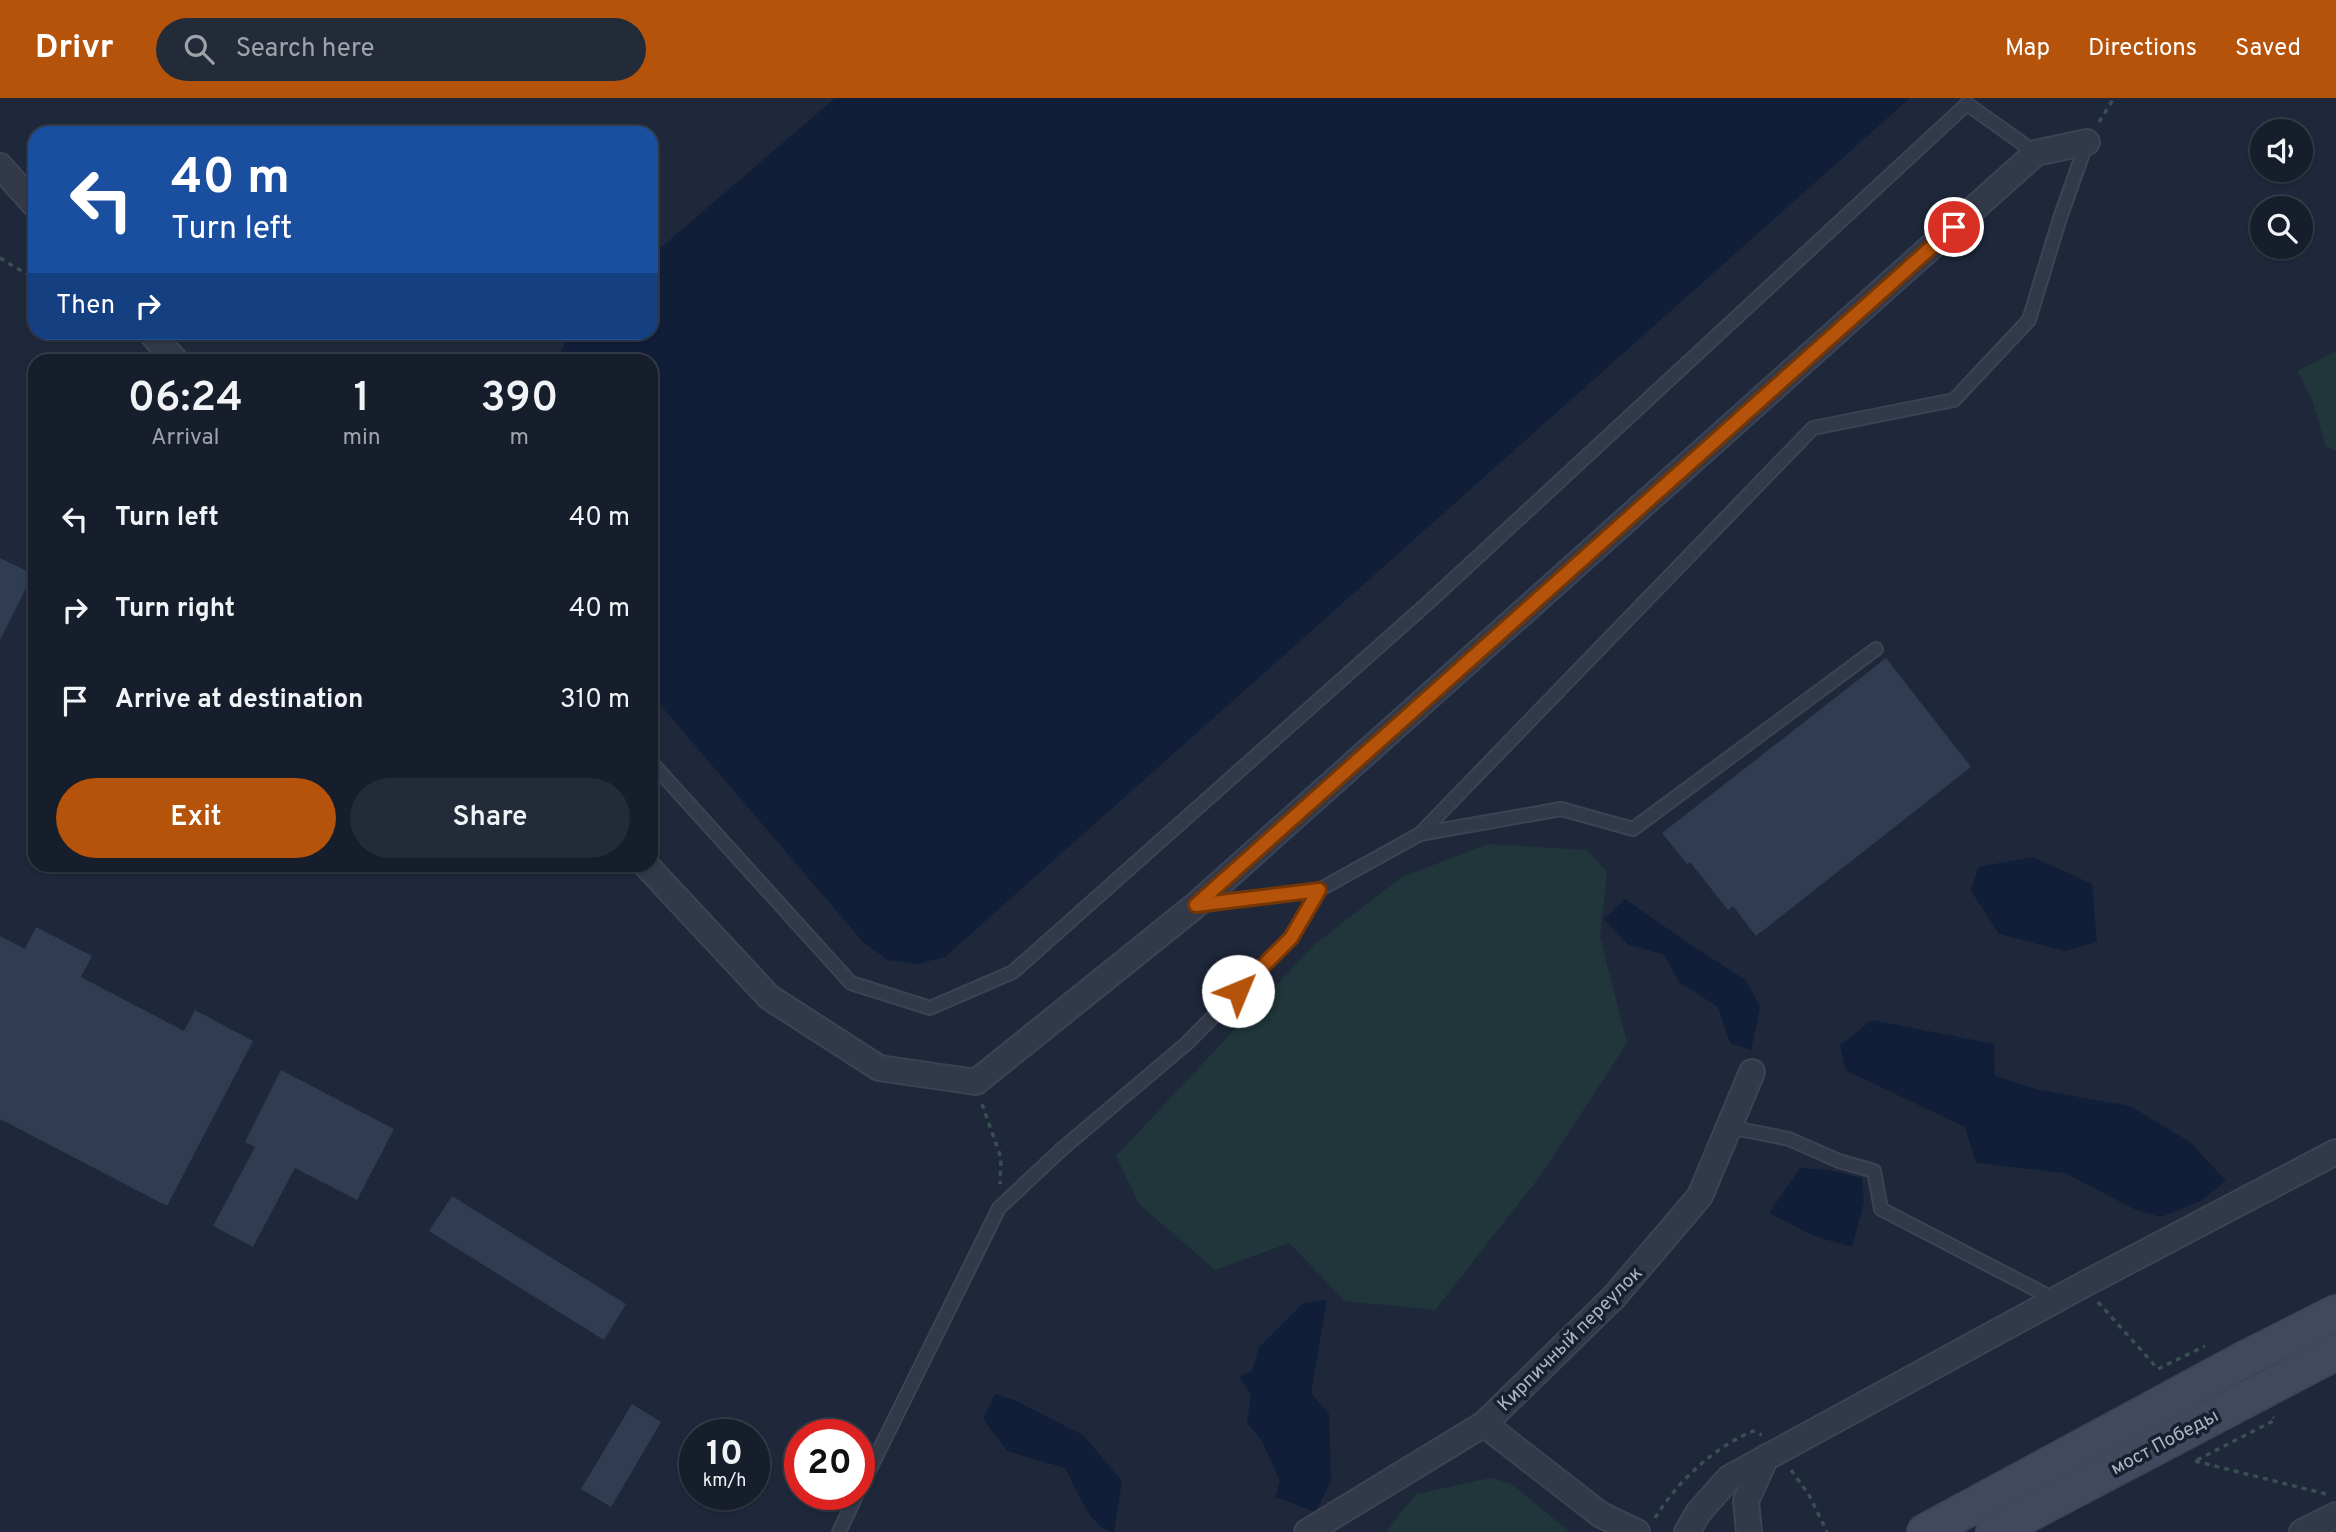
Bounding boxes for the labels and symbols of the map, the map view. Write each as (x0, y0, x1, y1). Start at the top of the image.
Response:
pin (1924, 197, 1984, 257)
position arrow (1201, 954, 1275, 1028)
street label: Кирпичный переулок (1493, 1262, 1648, 1417)
street label: мост Победы (2107, 1404, 2223, 1481)
speed limit sign: 20 (784, 1419, 875, 1510)

